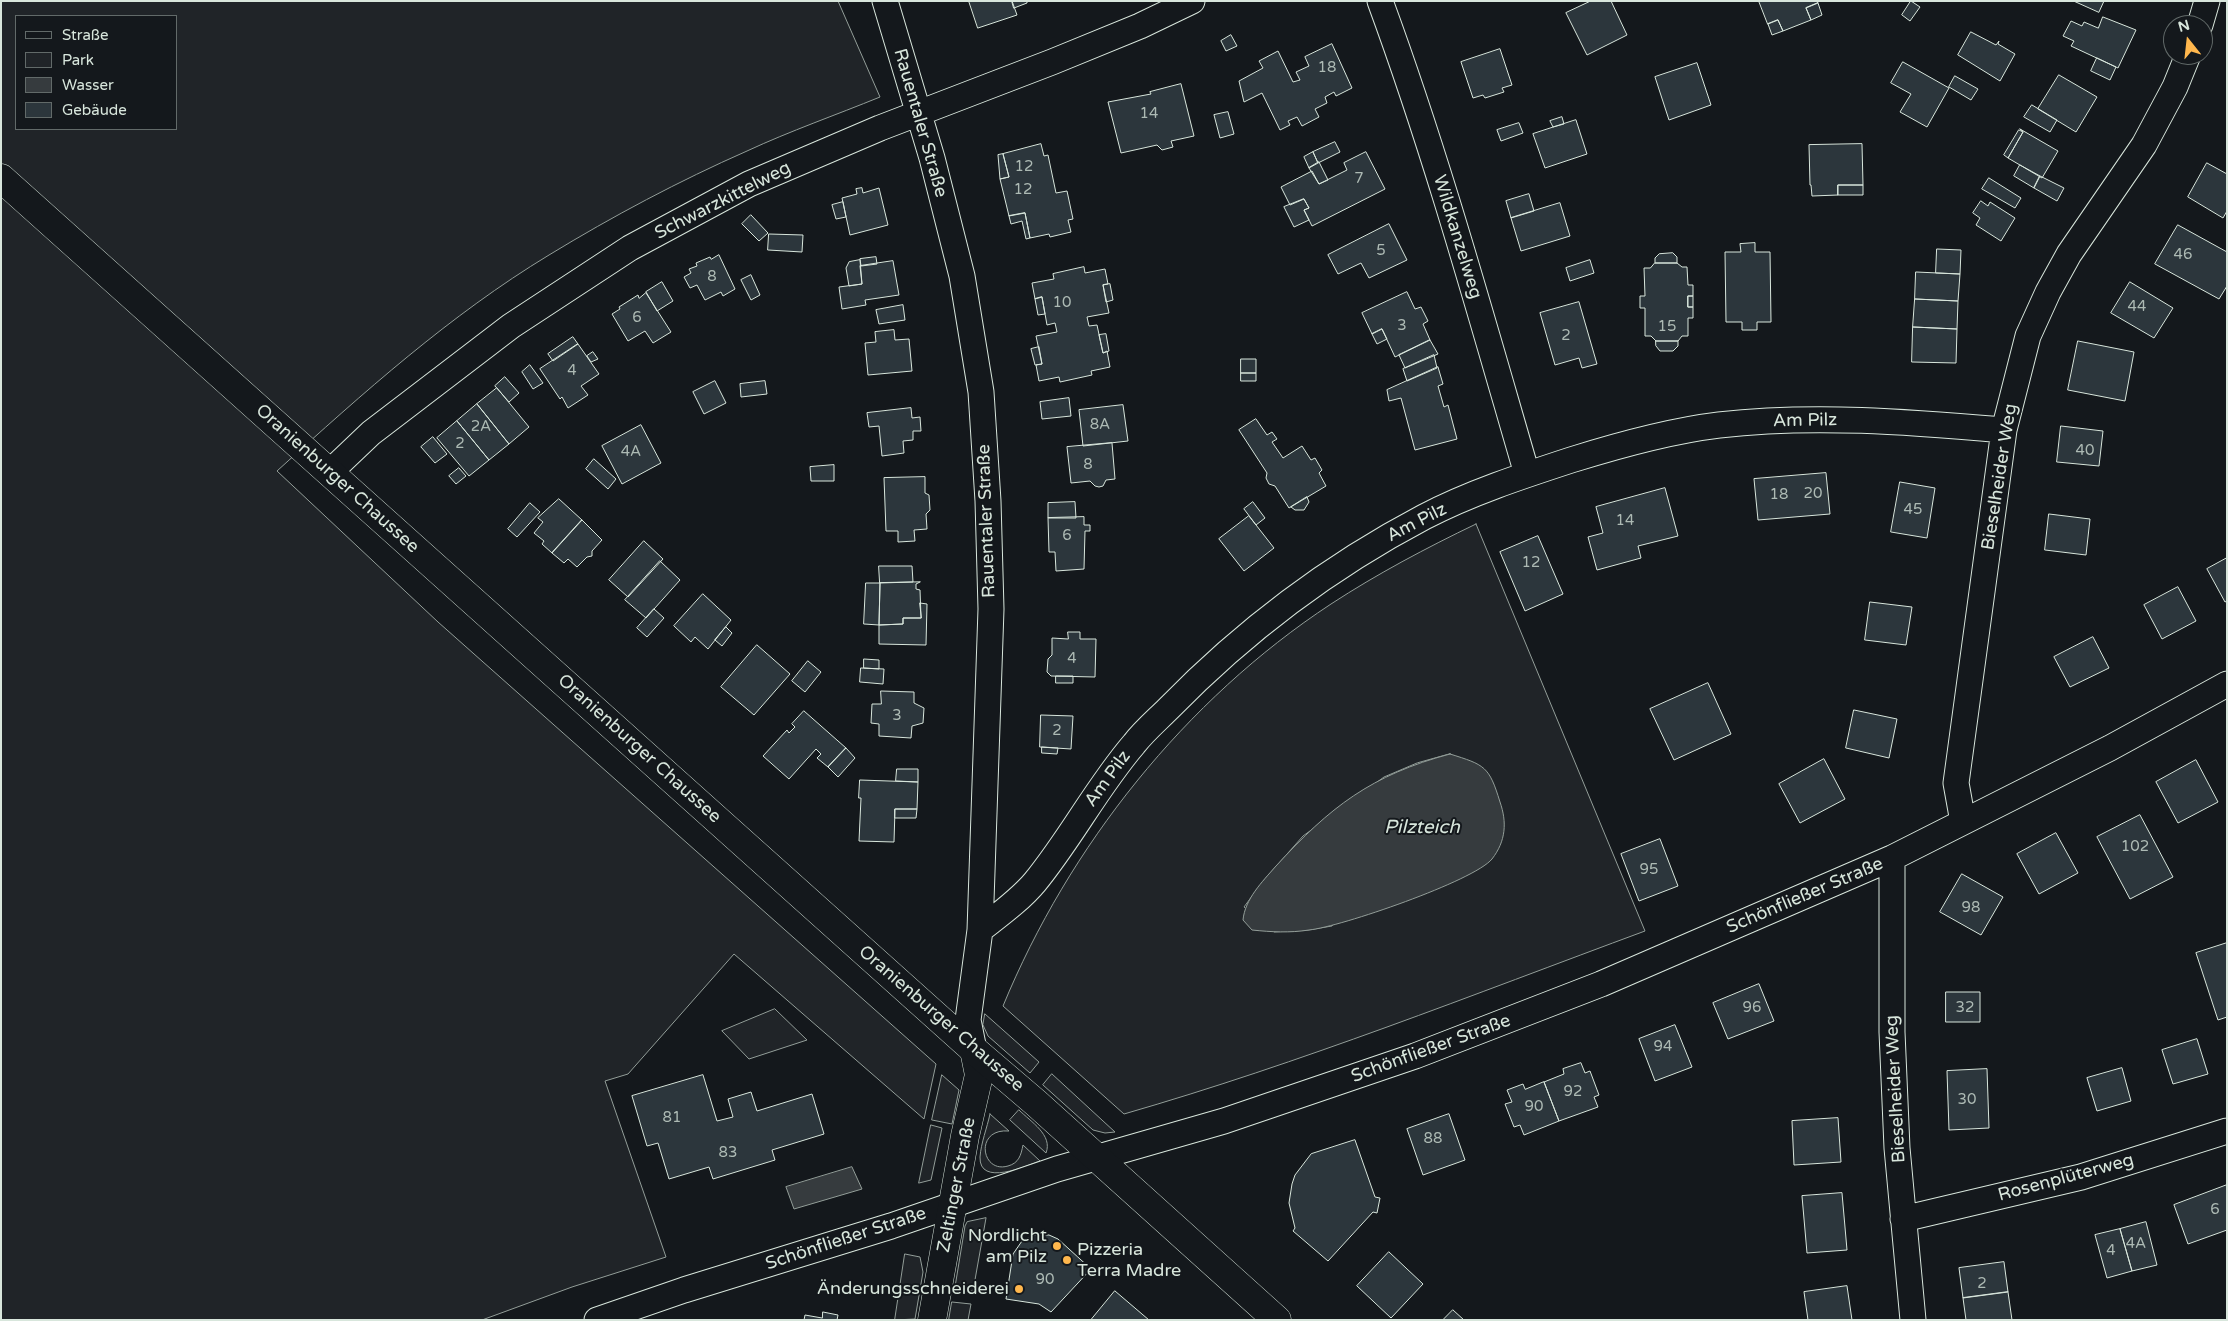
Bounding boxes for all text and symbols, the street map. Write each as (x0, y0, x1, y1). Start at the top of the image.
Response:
legend (15, 15, 178, 130)
north arrow (2163, 15, 2213, 65)
text: N (2176, 16, 2192, 36)
text: Straße (62, 26, 108, 44)
street label: Rauentaler Straße (888, 46, 952, 200)
text: Park (62, 51, 94, 69)
house number: 18 (1318, 59, 1336, 77)
text: Wasser (62, 76, 114, 94)
text: Gebäude (62, 101, 127, 119)
house number: 14 (1140, 105, 1158, 123)
street label: Schwarzkittelweg (651, 157, 795, 245)
house number: 12 (1015, 158, 1033, 176)
house number: 7 (1354, 170, 1364, 188)
street label: Wildkanzelweg (1428, 172, 1486, 302)
house number: 12 (1014, 181, 1032, 199)
house number: 5 (1376, 242, 1386, 260)
house number: 46 (2174, 246, 2192, 264)
house number: 8 (707, 268, 717, 286)
house number: 10 (1053, 294, 1071, 312)
house number: 44 (2128, 298, 2146, 316)
house number: 6 (632, 309, 642, 327)
house number: 3 (1397, 317, 1407, 335)
house number: 15 (1658, 318, 1676, 336)
house number: 2 (1561, 327, 1571, 345)
house number: 4 (567, 362, 577, 380)
street label: Oranienburger Chaussee (251, 400, 423, 558)
street label: Bieselheider Weg (1978, 402, 2022, 552)
street label: Am Pilz (1773, 410, 1837, 432)
house number: 8A (1090, 416, 1110, 434)
house number: 2A (471, 418, 491, 436)
house number: 2 (455, 435, 465, 453)
house number: 40 (2076, 442, 2094, 460)
house number: 4A (621, 443, 641, 461)
street label: Rauentaler Straße (974, 444, 1000, 598)
house number: 8 (1083, 456, 1093, 474)
house number: 20 (1804, 485, 1822, 503)
house number: 18 (1770, 486, 1788, 504)
street label: Am Pilz (1383, 499, 1451, 547)
house number: 45 (1904, 501, 1922, 519)
house number: 14 (1616, 512, 1634, 530)
house number: 6 (1062, 527, 1072, 545)
house number: 12 (1522, 554, 1540, 572)
house number: 4 (1067, 650, 1077, 668)
street label: Oranienburger Chaussee (553, 670, 725, 828)
house number: 3 (892, 707, 902, 725)
house number: 2 (1052, 722, 1062, 740)
street label: Am Pilz (1080, 747, 1136, 811)
water label: Pilzteich (1384, 817, 1460, 839)
house number: 102 (2121, 838, 2149, 856)
street label: Schönfließer Straße (1724, 853, 1886, 939)
house number: 95 (1640, 861, 1658, 879)
house number: 98 (1962, 899, 1980, 917)
street label: Oranienburger Chaussee (854, 941, 1028, 1097)
house number: 96 (1743, 999, 1761, 1017)
house number: 32 (1956, 999, 1974, 1017)
street label: Schönfließer Straße (1348, 1010, 1514, 1088)
street label: Bieselheider Weg (1881, 1015, 1911, 1163)
house number: 94 (1654, 1038, 1672, 1056)
house number: 92 (1564, 1083, 1582, 1101)
house number: 30 (1958, 1091, 1976, 1109)
house number: 90 (1525, 1098, 1543, 1116)
house number: 81 (663, 1109, 681, 1127)
street label: Zeltinger Straße (933, 1116, 981, 1254)
house number: 88 (1424, 1130, 1442, 1148)
house number: 83 (719, 1144, 737, 1162)
street label: Rosenplüterweg (1996, 1149, 2136, 1207)
house number: 6 (2210, 1201, 2220, 1219)
street label: Schönfließer Straße (763, 1203, 929, 1275)
place label: Nordlicht am Pilz (968, 1225, 1047, 1268)
house number: 4A (2126, 1235, 2146, 1253)
place label: Pizzeria Terra Madre (1077, 1239, 1181, 1282)
marker: Nordlicht am Pilz (1051, 1240, 1063, 1252)
house number: 4 (2106, 1242, 2116, 1260)
marker: Pizzeria Terra Madre (1061, 1254, 1073, 1266)
house number: 90 (1036, 1271, 1054, 1289)
house number: 2 (1977, 1275, 1987, 1293)
place label: Änderungsschneiderei (817, 1278, 1009, 1300)
marker: Änderungsschneiderei (1013, 1283, 1025, 1295)

